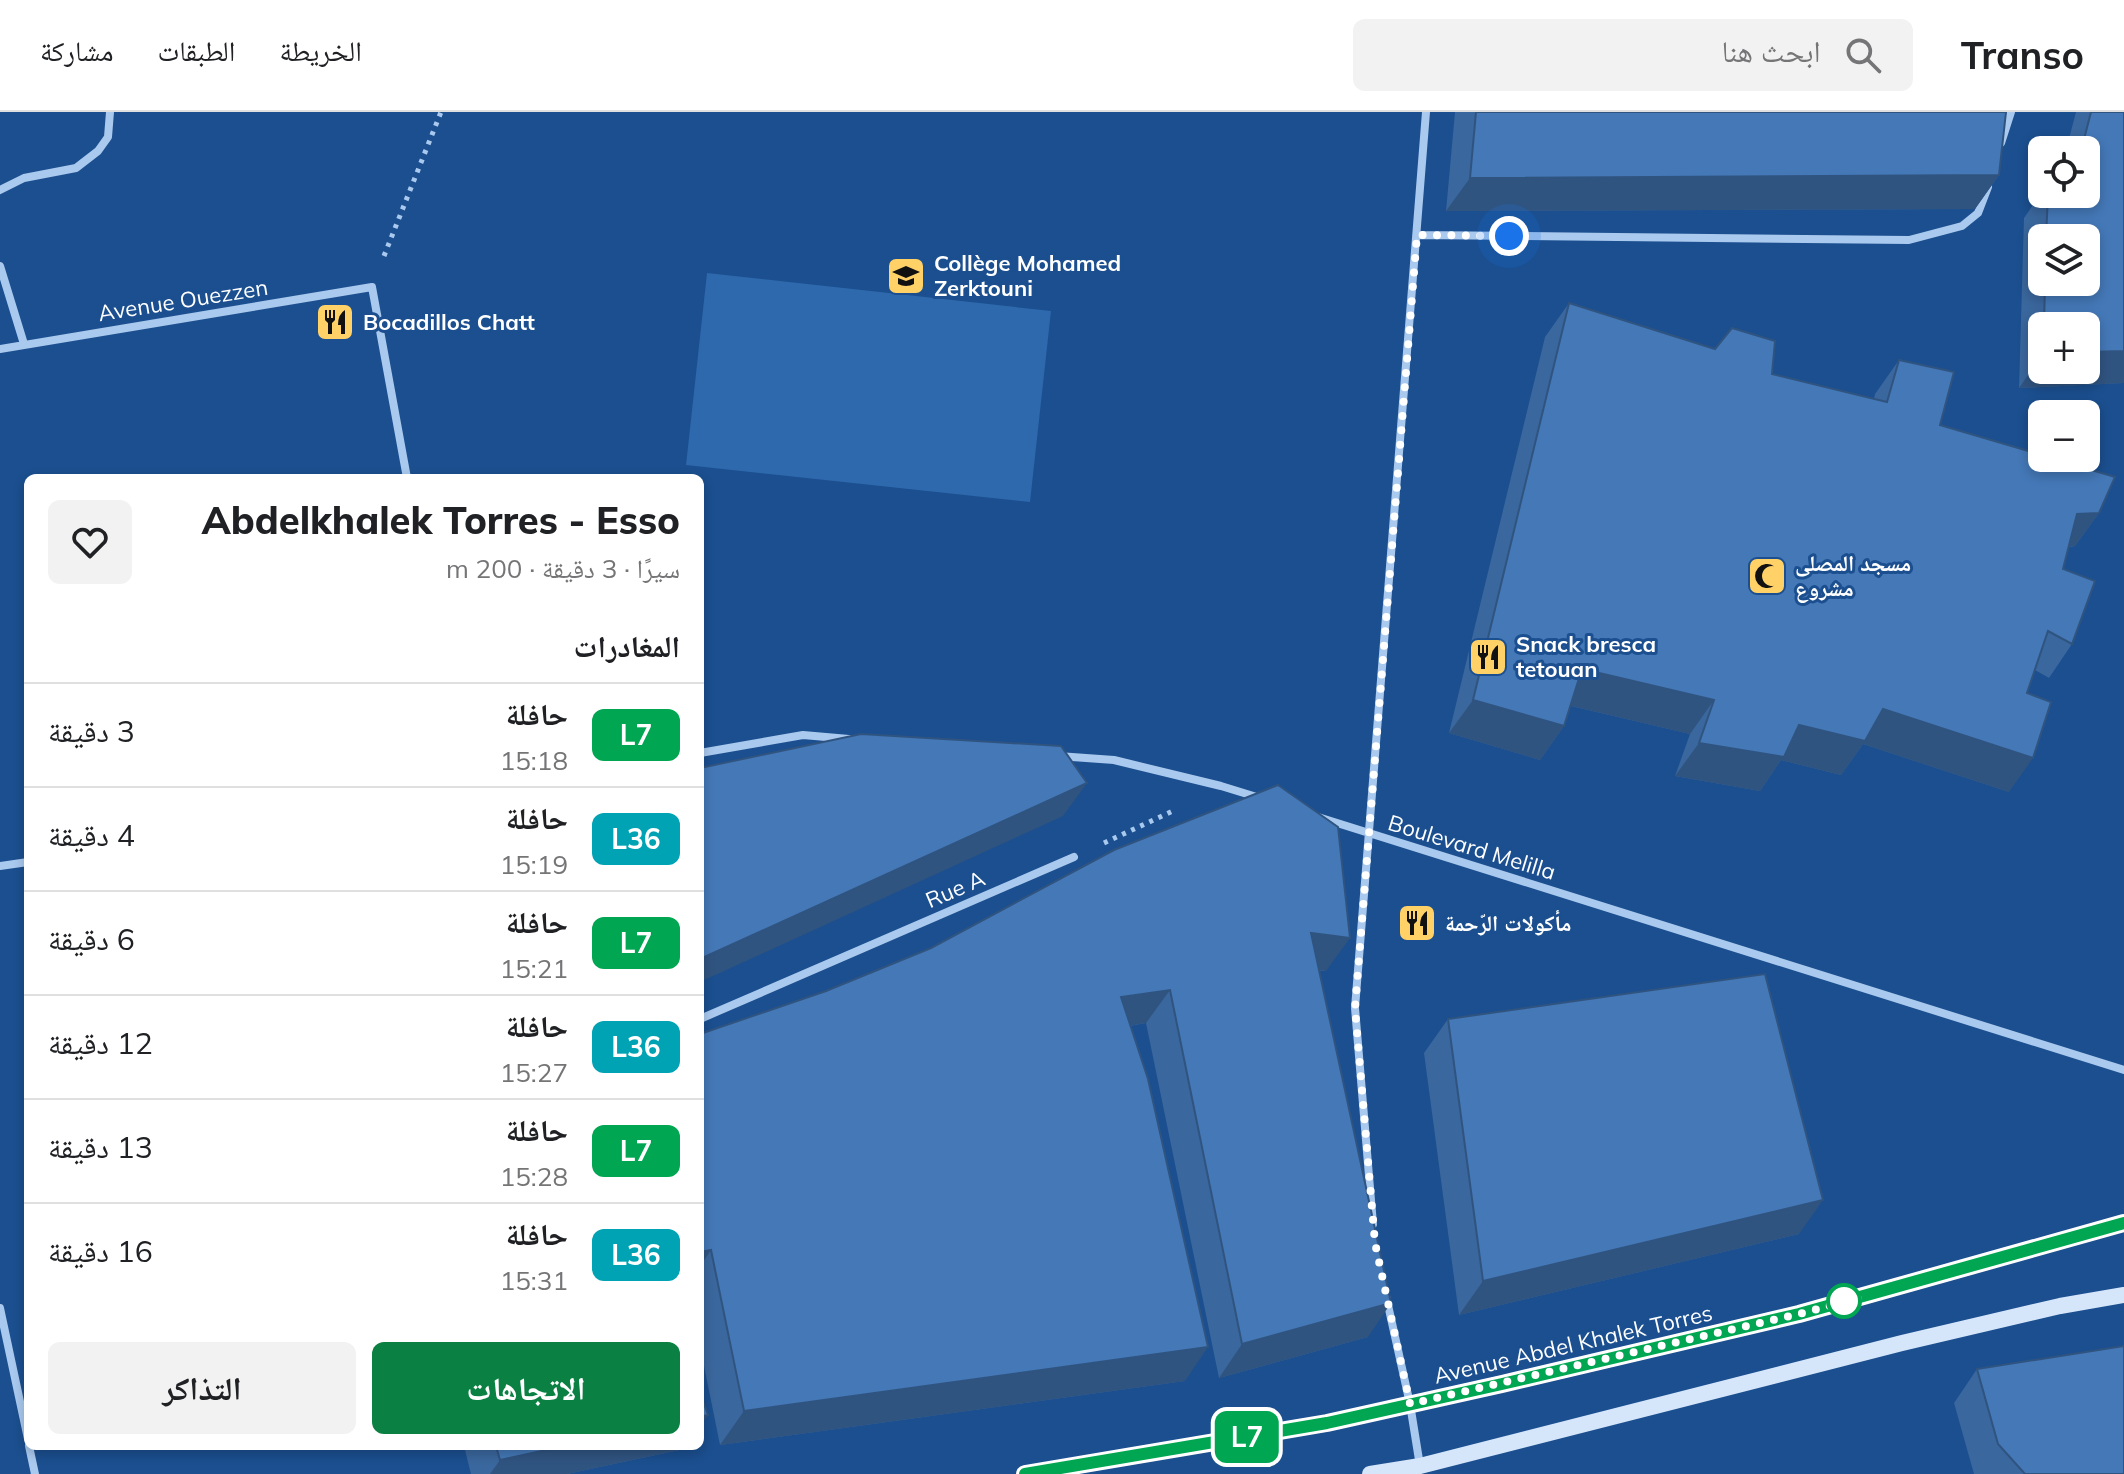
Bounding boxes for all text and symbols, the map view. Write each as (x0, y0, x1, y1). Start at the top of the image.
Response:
search box (1353, 19, 1913, 91)
text: Transo (1961, 31, 2084, 79)
text: ابحث هنا (1721, 32, 1821, 70)
text: مشاركة (40, 33, 114, 68)
text: الطبقات (158, 33, 235, 68)
text: الخريطة (279, 33, 362, 68)
icon: search (1841, 33, 1885, 77)
map controls (2028, 136, 2100, 472)
button: locate (2028, 136, 2100, 208)
your location (1489, 216, 1529, 256)
button: layers (2028, 224, 2100, 296)
place label: Collège Mohamed Zerktouni (934, 249, 1121, 302)
school or university icon: Collège Mohamed Zerktouni (885, 255, 927, 297)
street label: Avenue Ouezzen (96, 273, 270, 327)
restaurant icon: Bocadillos Chatt (314, 301, 356, 343)
place label: Bocadillos Chatt (363, 308, 535, 336)
button: + (2028, 312, 2100, 384)
button: − (2028, 400, 2100, 472)
text: Abdelkhalek Torres - Esso (202, 496, 680, 544)
button: heart (48, 500, 132, 584)
place label: مسجد المصلى مشروع (1795, 549, 1911, 603)
text: سيرًا · 3 دقيقة · 200 m (446, 552, 680, 585)
mosque icon: مسجد المصلى مشروع (1746, 555, 1788, 597)
text: المغادرات (573, 627, 680, 665)
place label: Snack bresca tetouan (1516, 630, 1656, 683)
restaurant icon: Snack bresca tetouan (1467, 636, 1509, 678)
text: حافلة (506, 695, 568, 733)
text: 3 دقيقة (48, 712, 135, 750)
text: L7 (620, 717, 652, 752)
text: 15:18 (500, 744, 568, 777)
text: حافلة (506, 799, 568, 837)
street label: Boulevard Melilla (1385, 808, 1559, 886)
text: 4 دقيقة (48, 816, 135, 854)
text: L36 (611, 821, 661, 856)
text: 15:19 (500, 848, 568, 881)
street label: Rue A (921, 864, 989, 914)
restaurant icon: مأكولات الرّحمة (1396, 902, 1438, 944)
text: حافلة (506, 903, 568, 941)
place label: مأكولات الرّحمة (1445, 909, 1571, 937)
text: 6 دقيقة (48, 920, 135, 958)
text: L7 (620, 925, 652, 960)
text: 15:21 (500, 952, 568, 985)
text: حافلة (506, 1007, 568, 1045)
text: 12 دقيقة (48, 1024, 153, 1062)
text: L36 (611, 1029, 661, 1064)
text: 15:27 (500, 1056, 568, 1089)
text: حافلة (506, 1111, 568, 1149)
text: 13 دقيقة (48, 1128, 153, 1166)
text: L7 (620, 1133, 652, 1168)
text: 15:28 (500, 1160, 568, 1193)
text: حافلة (506, 1215, 568, 1253)
text: 16 دقيقة (48, 1232, 153, 1270)
text: L36 (611, 1237, 661, 1272)
text: 15:31 (500, 1264, 568, 1297)
unlabelled marker (1827, 1284, 1861, 1318)
street label: Avenue Abdel Khalek Torres (1431, 1298, 1715, 1390)
button: التذاكر (48, 1342, 356, 1434)
button: الاتجاهات (372, 1342, 680, 1434)
line badge: L7 (1211, 1411, 1283, 1463)
text: L7 (1231, 1419, 1263, 1454)

